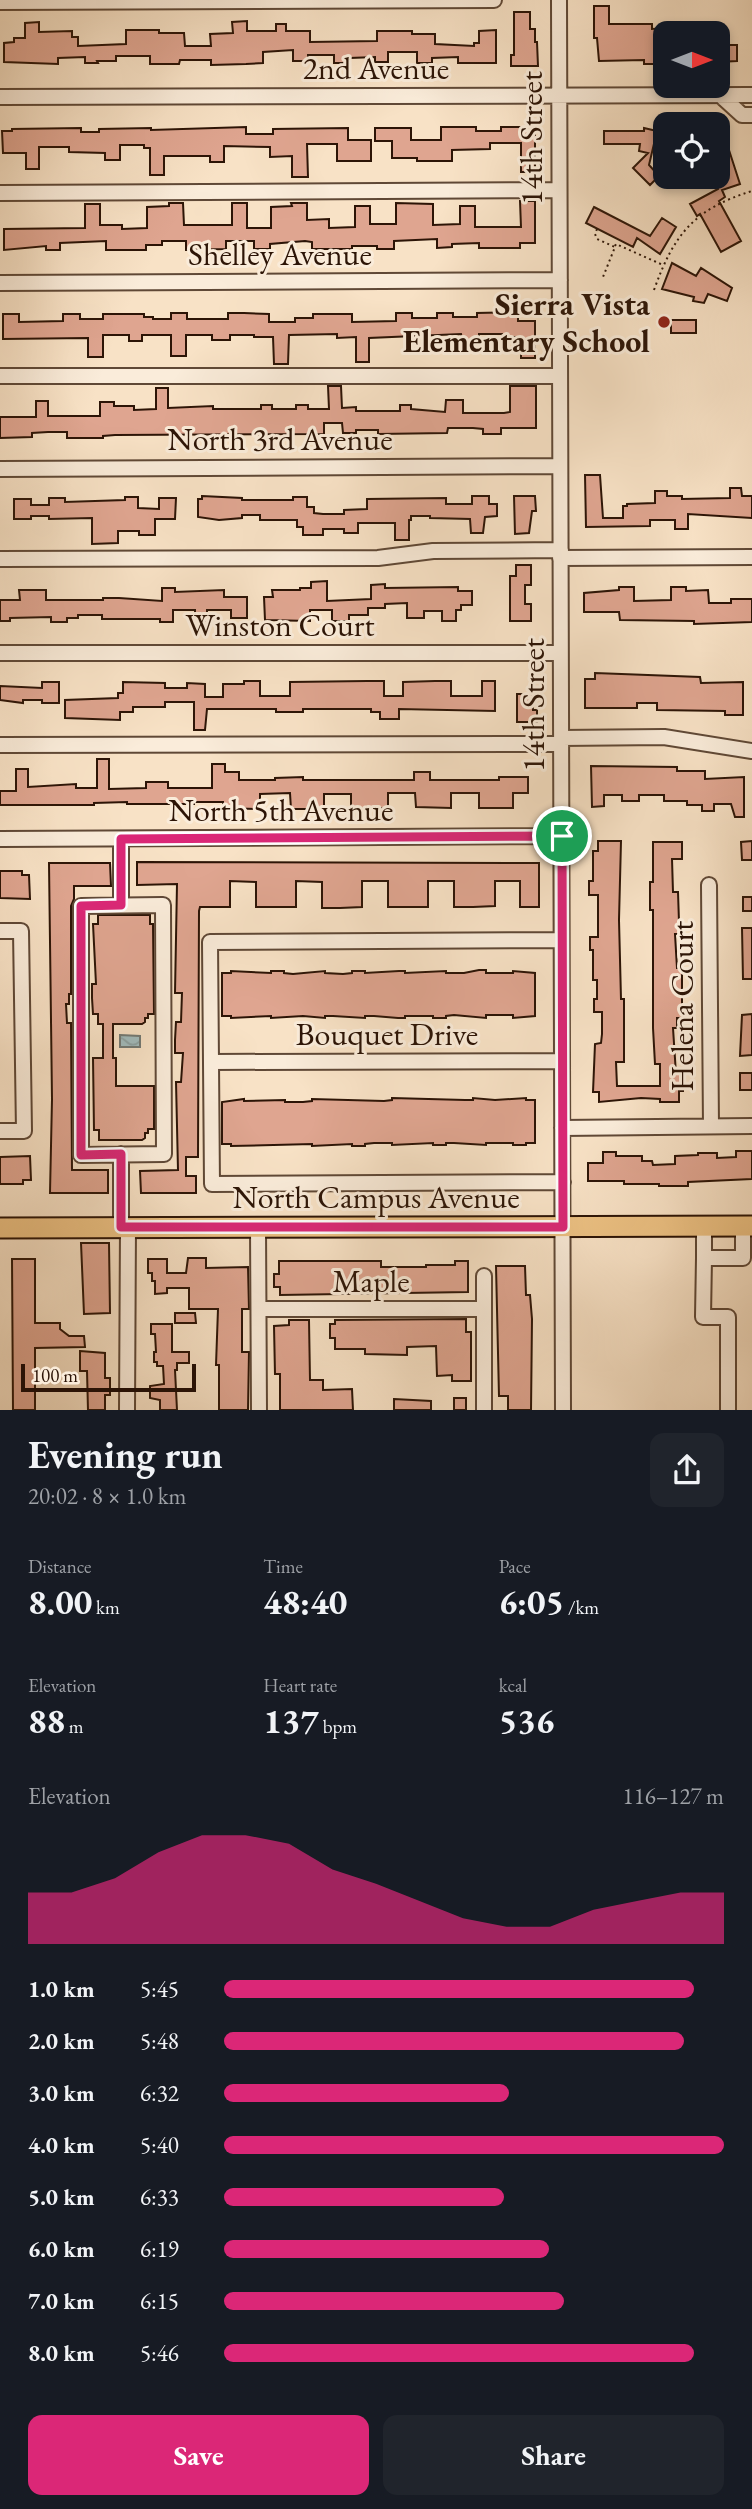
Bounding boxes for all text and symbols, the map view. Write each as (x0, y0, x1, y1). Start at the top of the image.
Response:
north arrow (653, 21, 730, 98)
map controls (653, 21, 730, 189)
street label: 2nd Avenue (303, 47, 449, 89)
street label: 14th Street (510, 71, 552, 205)
button: locate (653, 112, 730, 189)
street label: Shelley Avenue (188, 233, 372, 275)
place label: Sierra Vista Elementary School (403, 283, 651, 362)
marker: Sierra Vista Elementary School (656, 314, 672, 330)
street label: North 3rd Avenue (167, 418, 393, 460)
street label: Winston Court (185, 604, 375, 646)
street label: 14th Street (512, 638, 554, 772)
street label: North 5th Avenue (169, 789, 393, 831)
pin (532, 806, 592, 866)
icon: arrive (543, 817, 581, 855)
street label: Helena Court (661, 921, 703, 1091)
street label: Bouquet Drive (296, 1013, 478, 1055)
street label: North Campus Avenue (232, 1176, 520, 1218)
street label: Maple (332, 1260, 410, 1302)
scale bar (21, 1361, 196, 1393)
text: 100 m (32, 1363, 78, 1388)
text: Evening run (28, 1430, 223, 1479)
button: share (650, 1433, 724, 1507)
text: 20:02 · 8 × 1.0 km (28, 1481, 186, 1511)
text: Distance (28, 1554, 91, 1579)
text: Time (263, 1554, 303, 1579)
text: Pace (499, 1554, 531, 1579)
text: 8.00 (28, 1579, 92, 1624)
text: 48:40 (263, 1579, 347, 1624)
text: 6:05 (499, 1579, 564, 1624)
text: km (92, 1595, 120, 1620)
text: /km (564, 1595, 599, 1620)
text: Elevation (28, 1673, 96, 1698)
text: Heart rate (263, 1673, 337, 1698)
text: kcal (499, 1673, 527, 1698)
text: 88 (28, 1698, 65, 1743)
text: 137 (263, 1698, 319, 1743)
text: 536 (499, 1698, 554, 1743)
text: m (65, 1714, 84, 1739)
text: bpm (319, 1714, 357, 1739)
text: Elevation (28, 1781, 111, 1811)
text: 116–127 m (623, 1781, 724, 1811)
text: 1.0 km (28, 1974, 95, 2004)
text: 5:45 (140, 1974, 179, 2004)
text: 2.0 km (28, 2026, 95, 2056)
text: 5:48 (140, 2026, 179, 2056)
text: 3.0 km (28, 2078, 95, 2108)
text: 6:32 (140, 2078, 179, 2108)
text: 4.0 km (28, 2130, 95, 2160)
text: 5:40 (140, 2130, 179, 2160)
text: 5.0 km (28, 2182, 95, 2212)
text: 6:33 (140, 2182, 179, 2212)
text: 6.0 km (28, 2234, 95, 2264)
text: 6:19 (140, 2234, 179, 2264)
text: 7.0 km (28, 2286, 95, 2316)
text: 6:15 (140, 2286, 179, 2316)
text: 8.0 km (28, 2338, 95, 2368)
text: 5:46 (140, 2338, 179, 2368)
button: Save (28, 2415, 369, 2495)
button: Share (383, 2415, 724, 2495)

